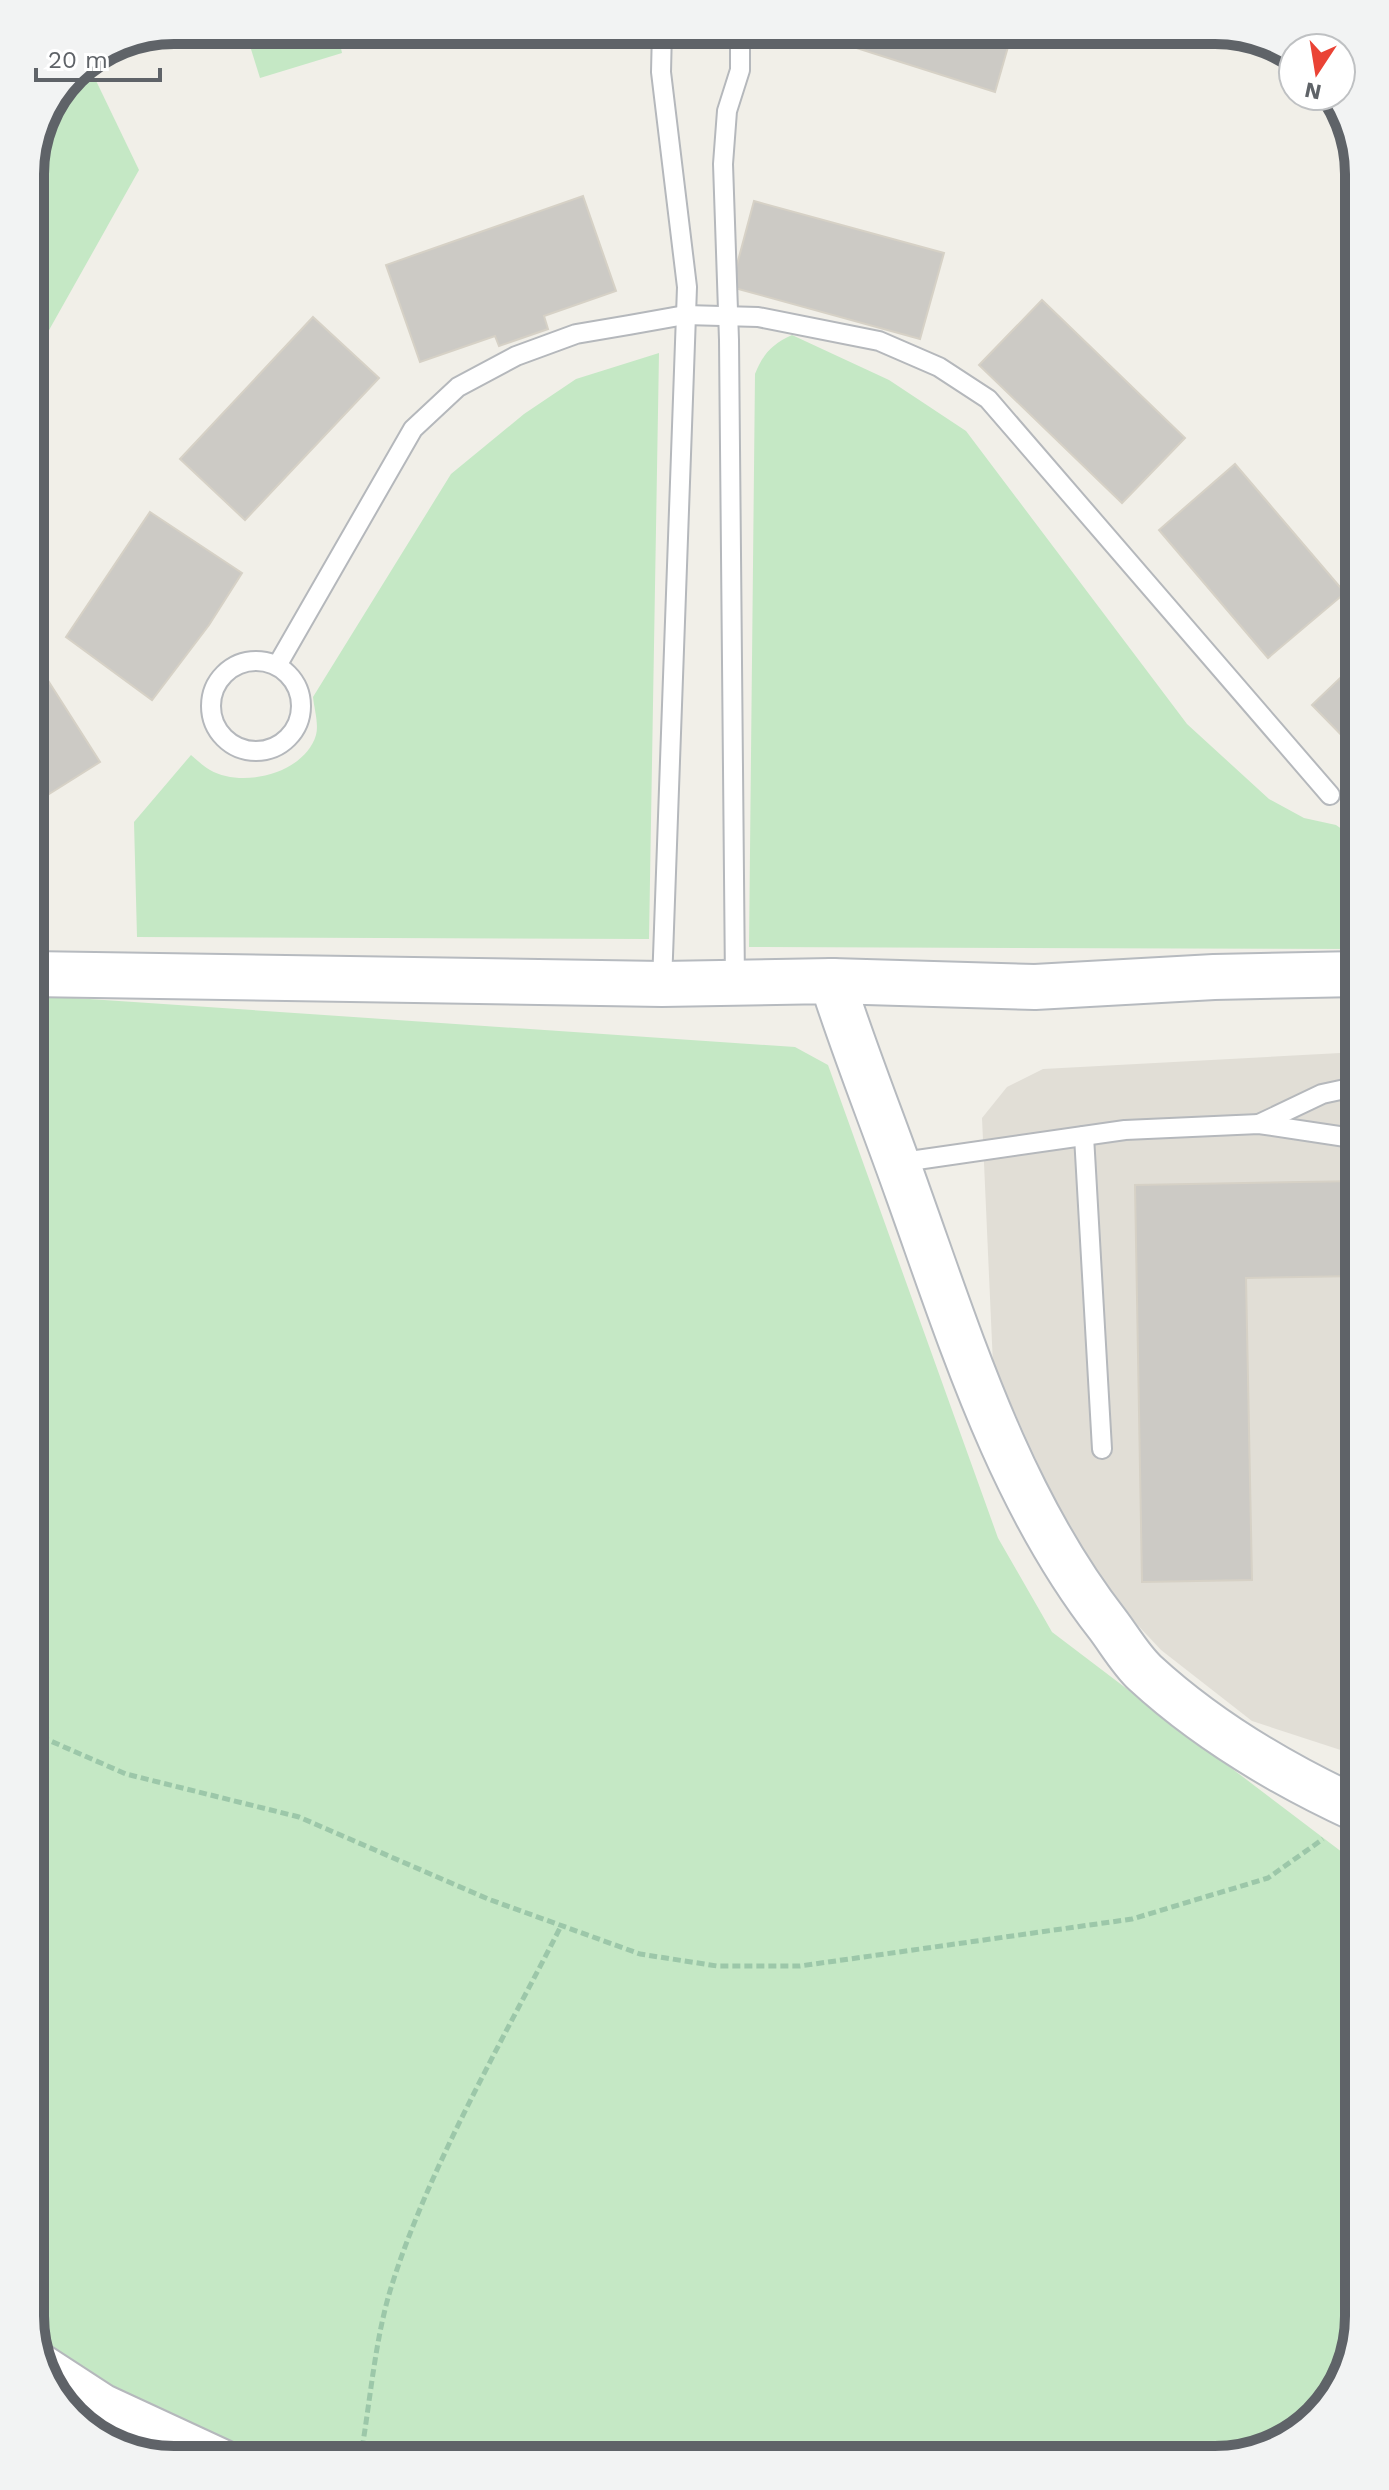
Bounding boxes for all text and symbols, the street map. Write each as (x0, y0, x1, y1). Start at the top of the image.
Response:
scale bar (36, 32, 160, 82)
north arrow (1277, 32, 1357, 112)
text: 20 m (48, 46, 108, 74)
text: N (1302, 77, 1324, 105)

